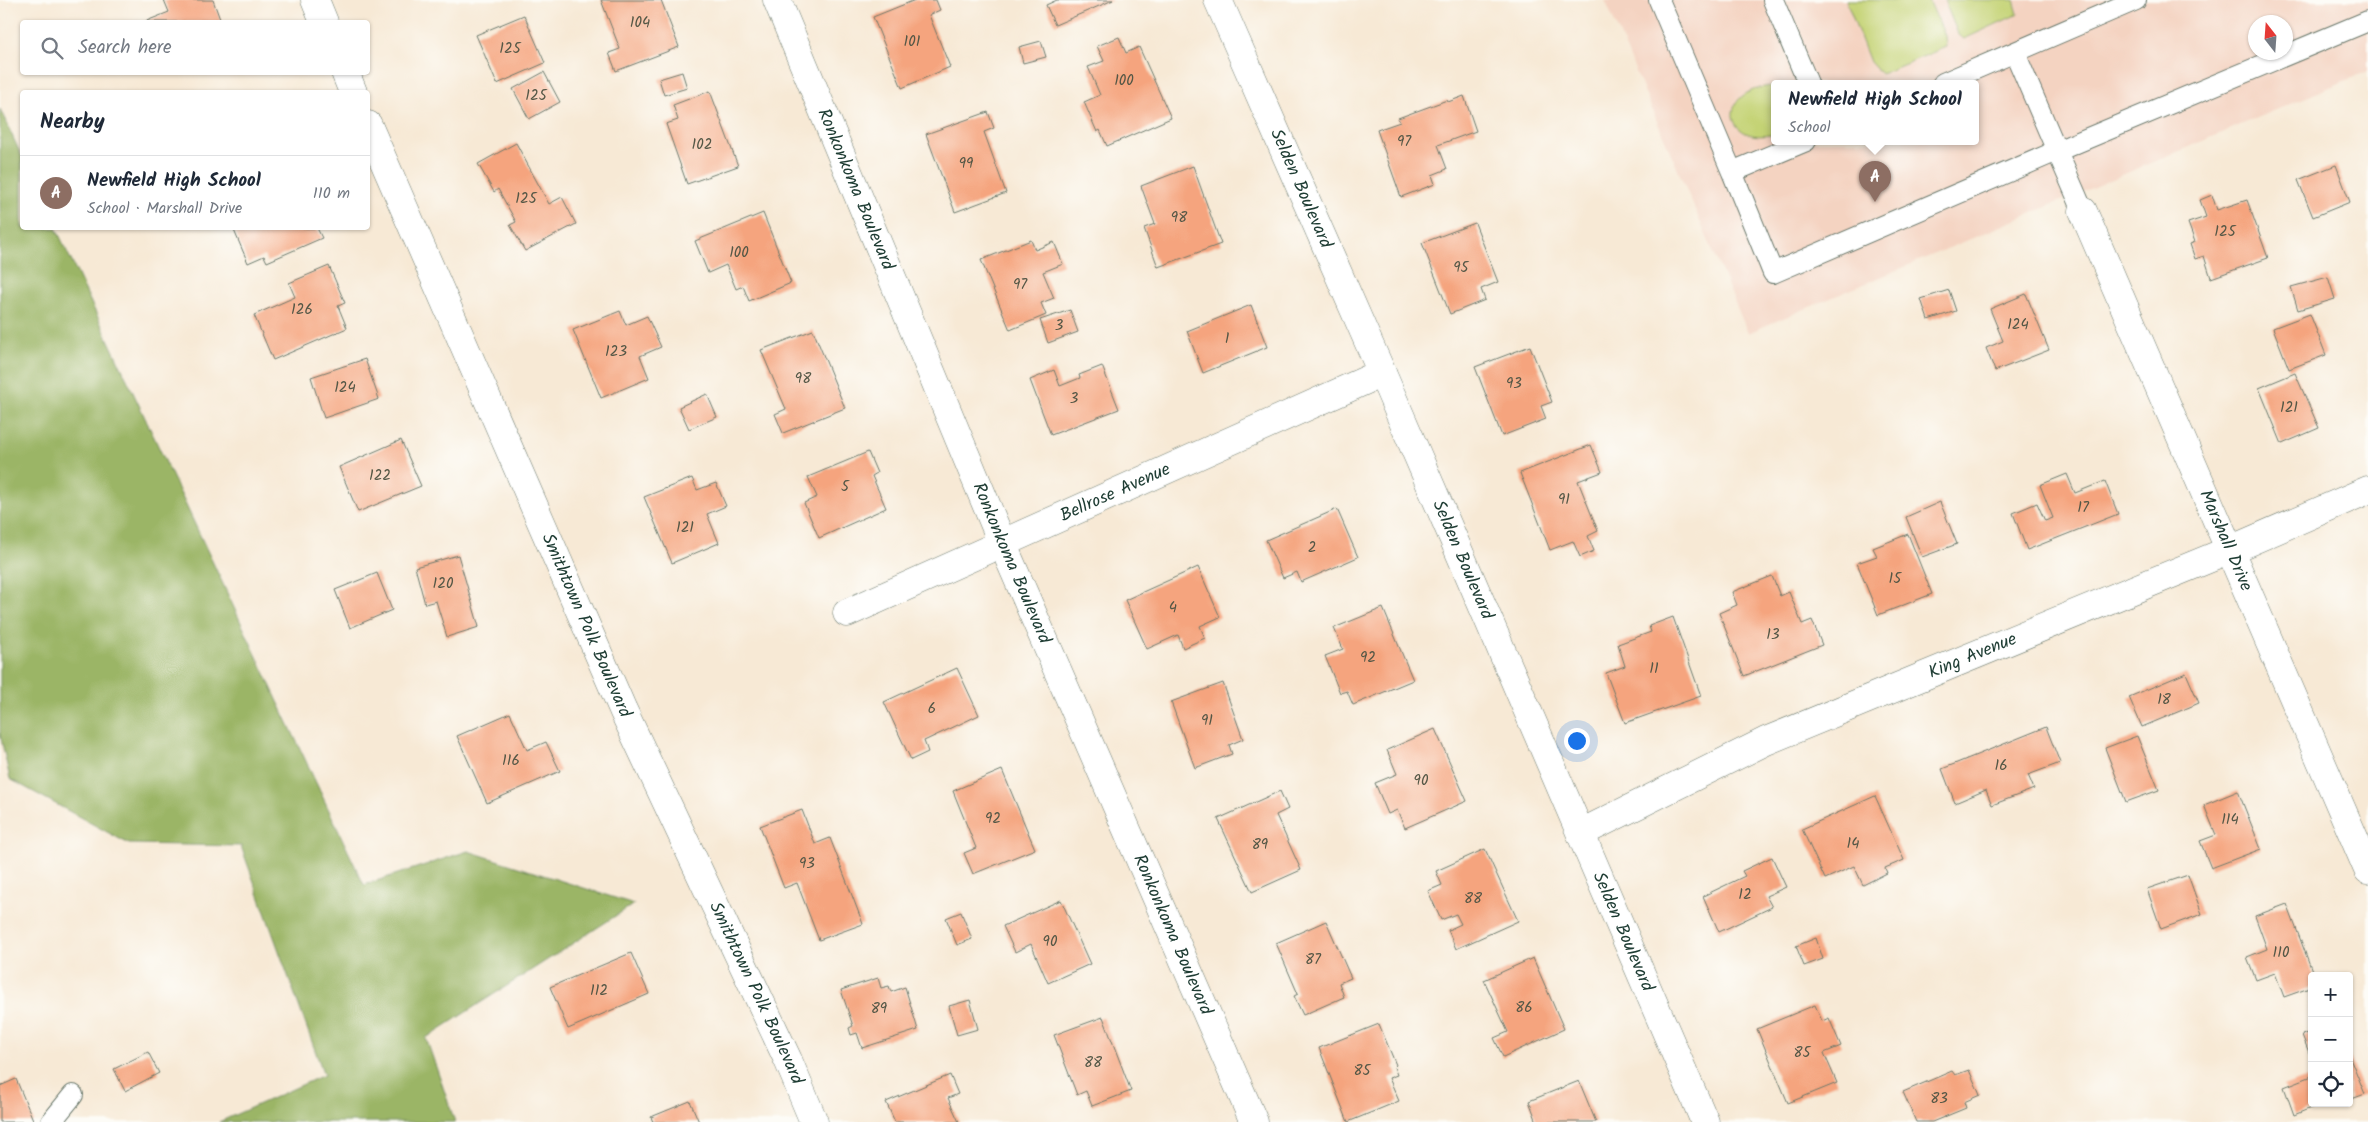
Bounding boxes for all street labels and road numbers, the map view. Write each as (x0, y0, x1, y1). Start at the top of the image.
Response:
street label: Ronkonkoma Boulevard (809, 104, 902, 276)
street label: Selden Boulevard (1262, 124, 1340, 254)
street label: Bellrose Avenue (1055, 455, 1175, 530)
street label: Ronkonkoma Boulevard (964, 478, 1059, 649)
street label: Marshall Drive (2191, 485, 2260, 596)
street label: Selden Boulevard (1424, 495, 1502, 625)
street label: Smithtown Polk Boulevard (533, 529, 640, 724)
street label: King Avenue (1924, 625, 2021, 687)
street label: Ronkonkoma Boulevard (1125, 850, 1221, 1021)
street label: Selden Boulevard (1584, 867, 1662, 997)
street label: Smithtown Polk Boulevard (701, 897, 812, 1090)

